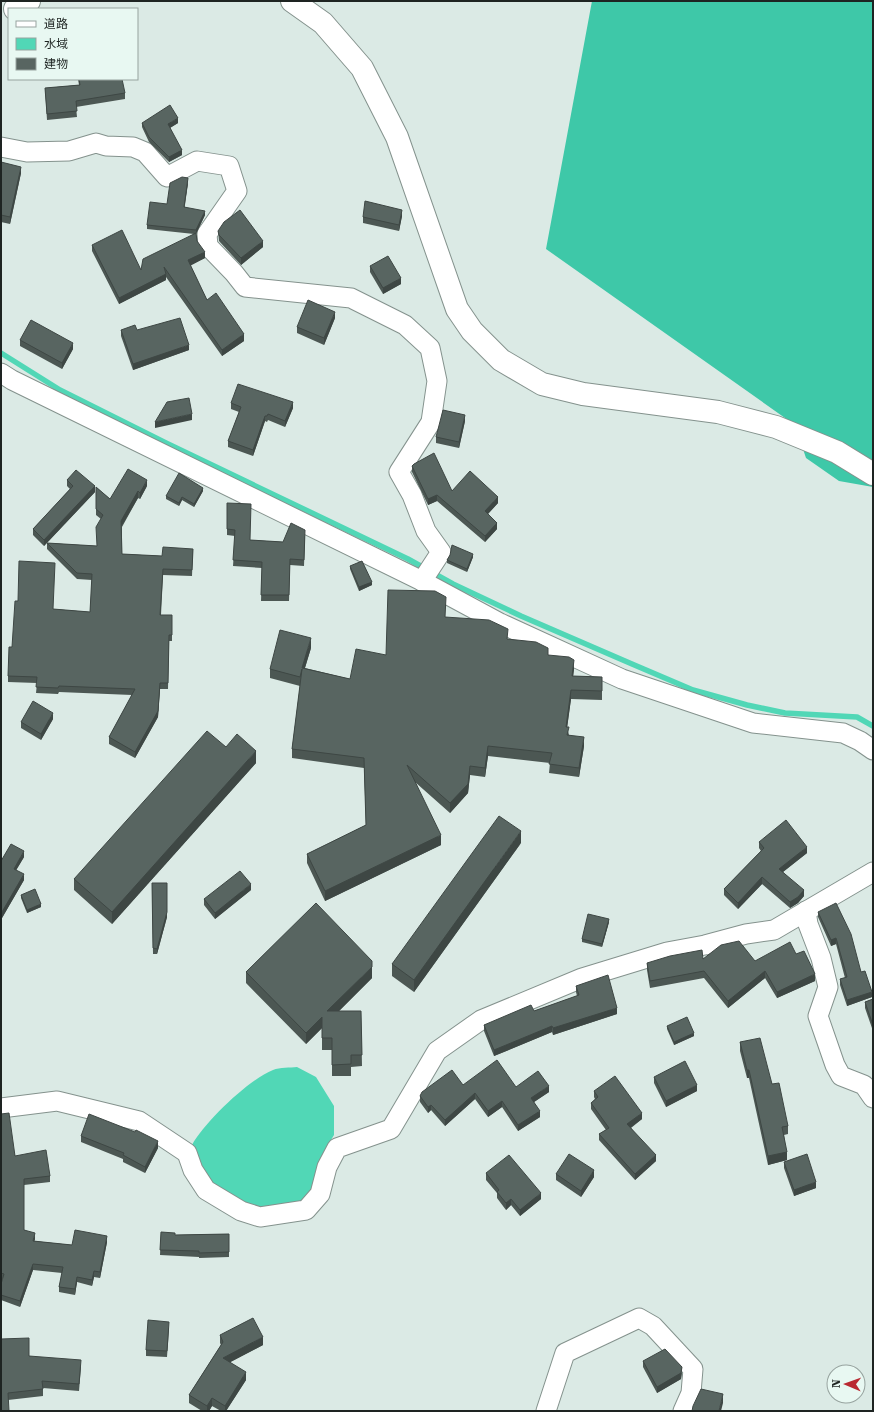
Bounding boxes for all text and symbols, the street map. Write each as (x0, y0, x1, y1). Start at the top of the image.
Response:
legend (8, 8, 138, 80)
text: 道路 (44, 17, 68, 31)
text: 水域 (44, 37, 68, 51)
text: 建物 (44, 57, 68, 71)
north arrow (826, 1364, 866, 1404)
text: N (830, 1379, 843, 1388)

